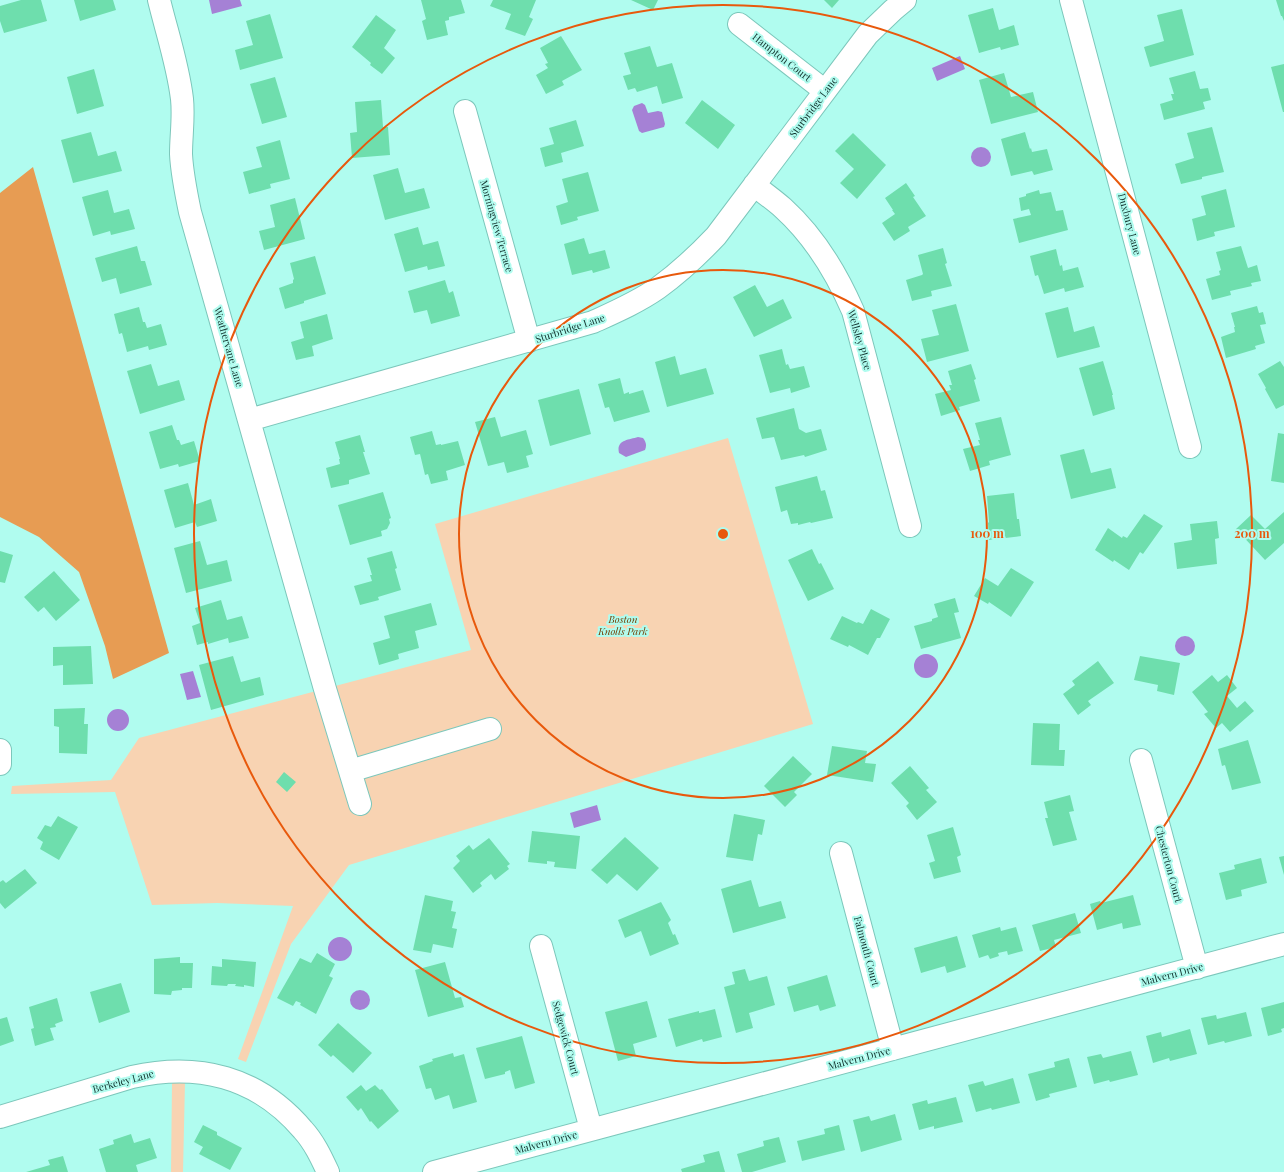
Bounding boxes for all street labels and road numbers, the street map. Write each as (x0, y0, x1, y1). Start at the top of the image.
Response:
street label: Hampton Court (750, 30, 815, 85)
street label: Sturbridge Lane (786, 74, 840, 140)
street label: Morningview Terrace (477, 178, 517, 274)
street label: Duxbury Lane (1115, 192, 1145, 256)
street label: Weathervane Lane (211, 304, 247, 389)
street label: Wellsley Place (844, 307, 875, 372)
street label: Sturbridge Lane (533, 310, 607, 346)
street label: Chesterton Court (1152, 824, 1186, 904)
street label: Falmouth Court (851, 915, 883, 988)
street label: Malvern Drive (1139, 959, 1205, 989)
street label: Sedgewick Court (549, 999, 583, 1077)
street label: Malvern Drive (826, 1043, 892, 1073)
street label: Berkeley Lane (91, 1066, 155, 1096)
street label: Malvern Drive (513, 1127, 579, 1157)

